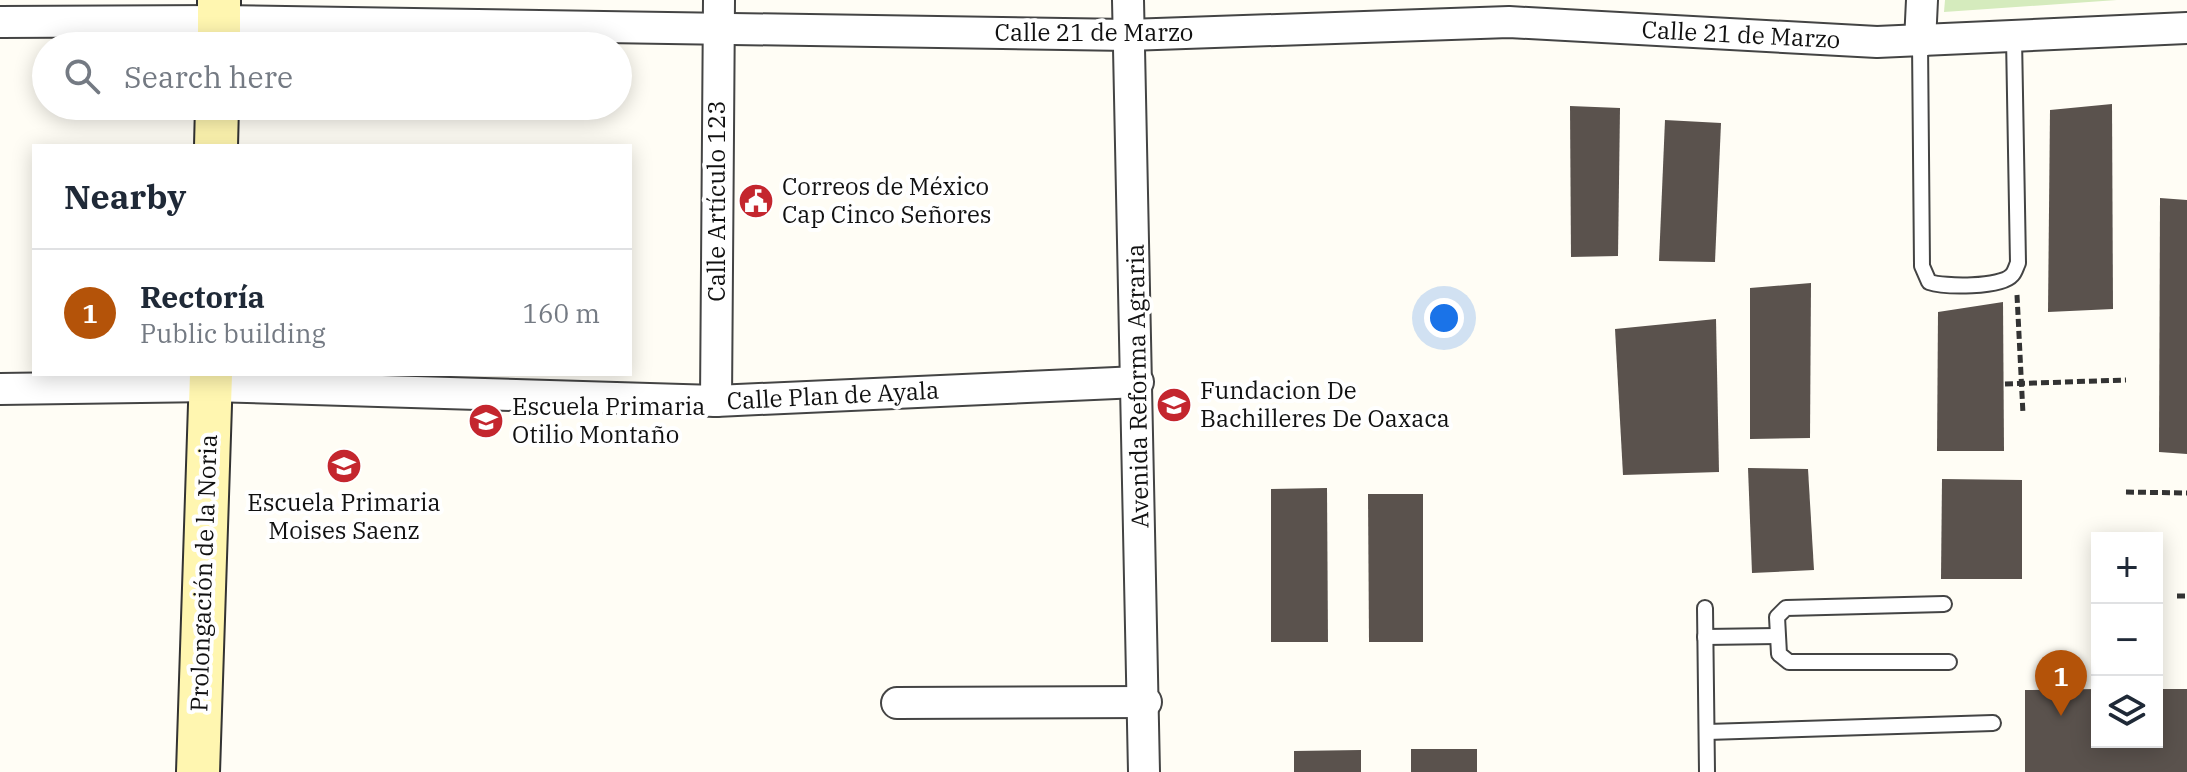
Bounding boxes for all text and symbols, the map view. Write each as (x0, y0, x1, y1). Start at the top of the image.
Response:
street label: Calle 21 de Marzo (1641, 13, 1841, 55)
street label: Calle 21 de Marzo (995, 16, 1193, 48)
search box (32, 32, 632, 120)
icon: search (60, 54, 104, 98)
text: Search here (124, 57, 293, 96)
street label: Calle Artículo 123 (700, 100, 732, 302)
place label: Correos de México Cap Cinco Señores (782, 170, 992, 230)
text: Nearby (64, 174, 186, 218)
public building icon: Correos de México Cap Cinco Señores (737, 182, 775, 220)
street label: Avenida Reforma Agraria (1119, 244, 1155, 528)
text: Rectoría (140, 277, 265, 316)
text: 1 (82, 296, 98, 330)
text: 160 m (522, 296, 600, 330)
your location (1424, 298, 1464, 338)
text: Public building (140, 316, 326, 350)
street label: Calle Plan de Ayala (726, 373, 940, 417)
place label: Fundacion De Bachilleres De Oaxaca (1200, 374, 1450, 434)
school or university icon: Fundacion De Bachilleres De Oaxaca (1155, 386, 1193, 424)
place label: Escuela Primaria Otilio Montaño (512, 390, 705, 450)
school or university icon: Escuela Primaria Otilio Montaño (467, 402, 505, 440)
street label: Prolongación de la Noria (182, 434, 224, 712)
school or university icon: Escuela Primaria Moises Saenz (325, 447, 363, 485)
place label: Escuela Primaria Moises Saenz (247, 486, 441, 546)
map controls (2091, 532, 2163, 748)
button: + (2091, 532, 2163, 604)
button: − (2091, 604, 2163, 676)
pin: 1 (2035, 650, 2087, 716)
button: layers (2091, 676, 2163, 748)

